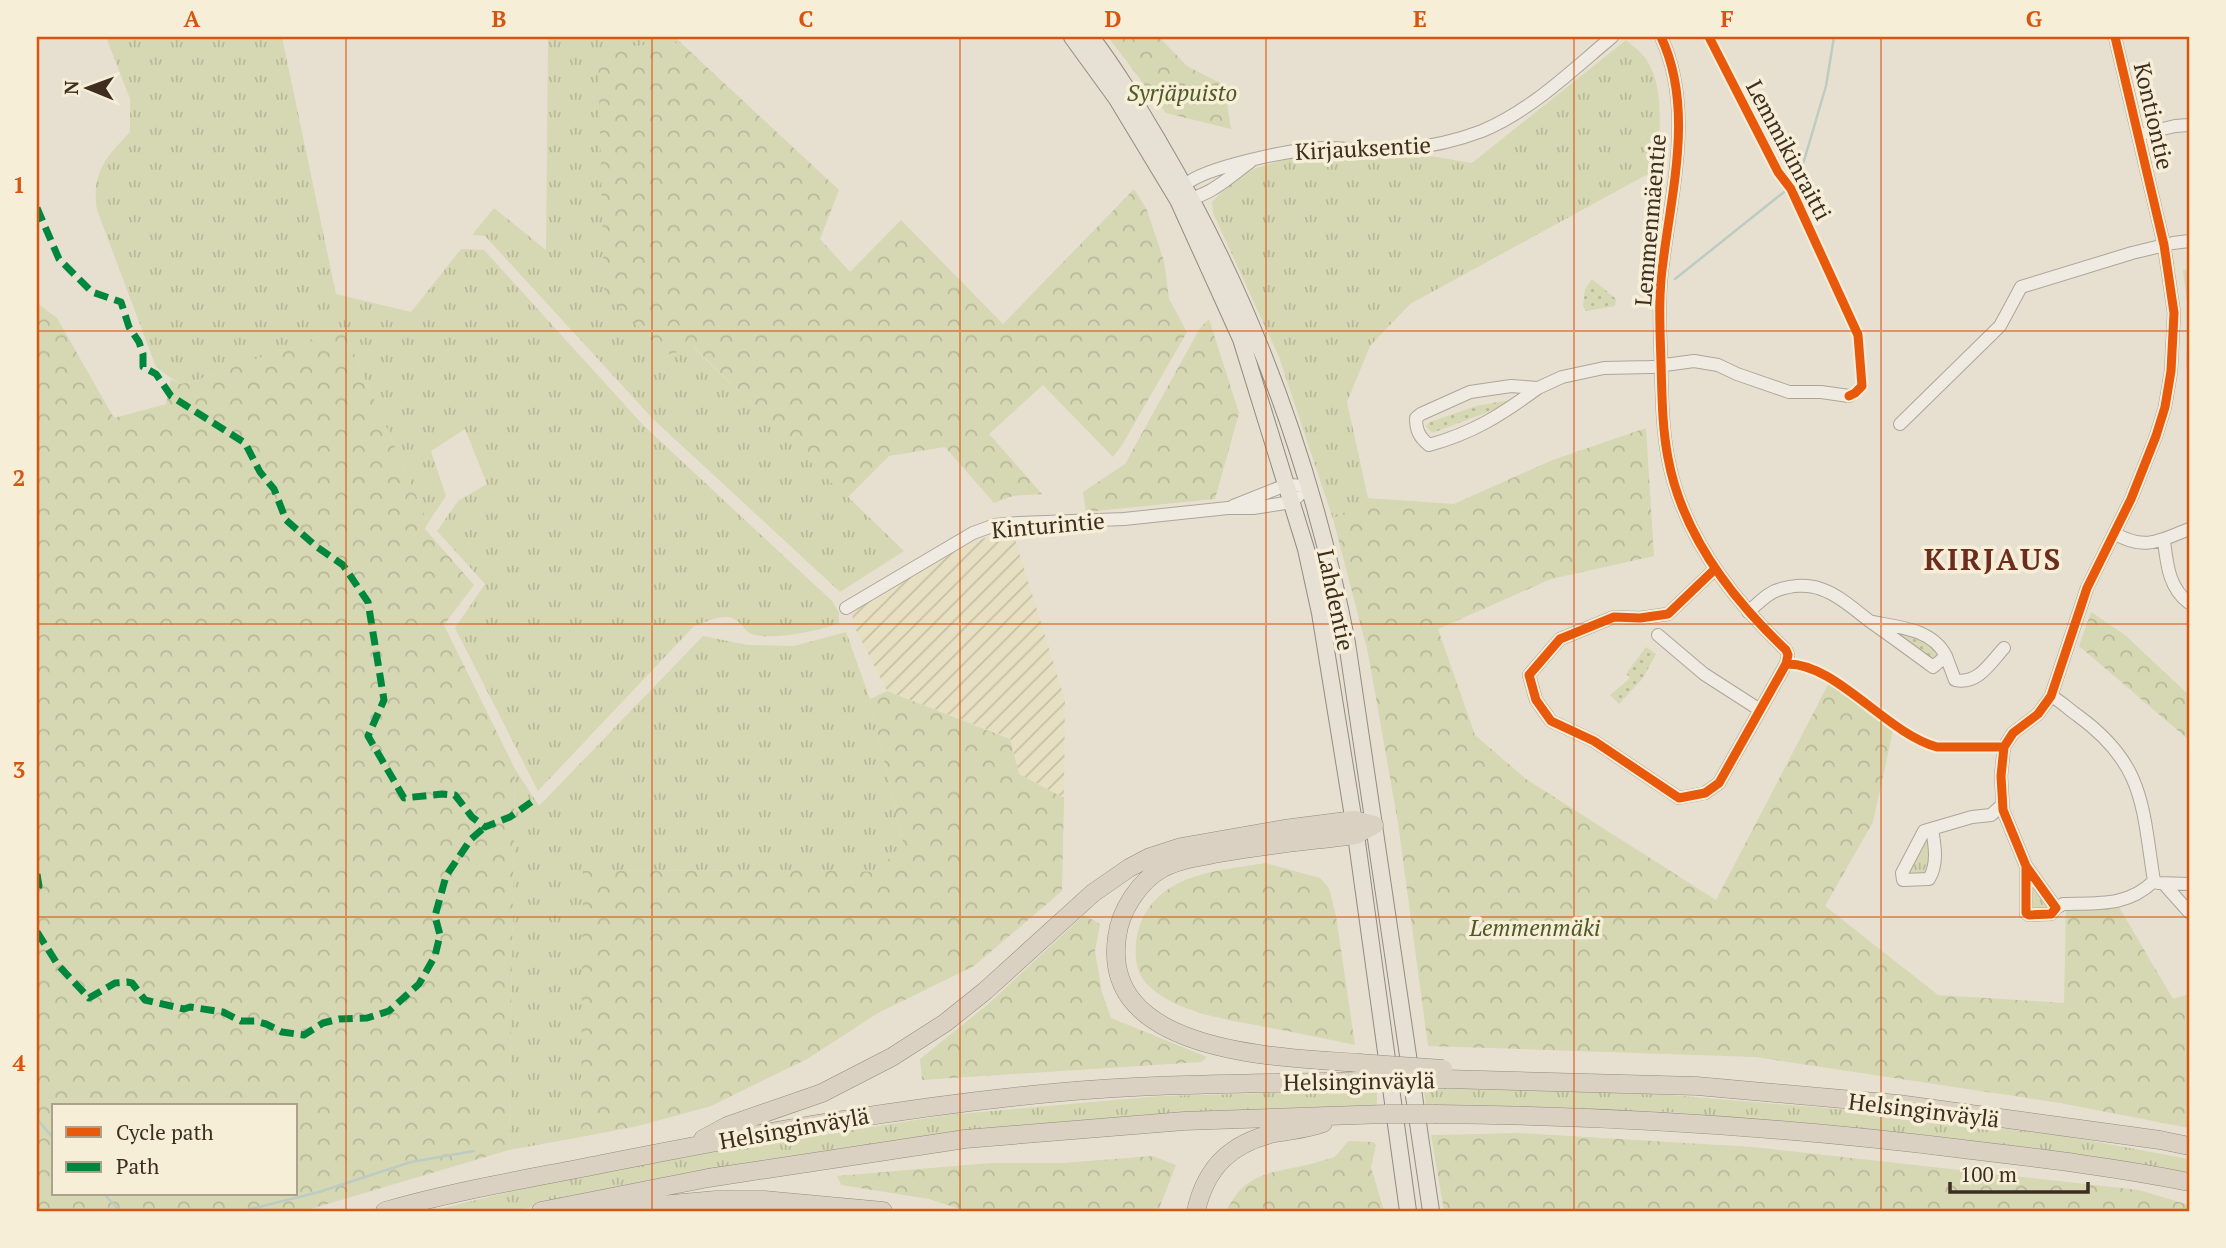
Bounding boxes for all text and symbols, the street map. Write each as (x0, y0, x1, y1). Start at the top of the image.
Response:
text: A (184, 3, 201, 34)
text: B (492, 3, 507, 34)
text: C (799, 3, 814, 34)
text: D (1105, 3, 1122, 34)
text: E (1413, 3, 1427, 34)
text: F (1720, 3, 1734, 34)
text: G (2026, 3, 2043, 34)
north arrow (52, 52, 122, 122)
street label: Kontiontie (2127, 59, 2181, 173)
street label: Lemmikinraitti (1739, 74, 1839, 226)
park label: Syrjäpuisto (1127, 77, 1237, 108)
text: N (58, 80, 83, 95)
street label: Kirjauksentie (1294, 129, 1432, 167)
street label: Lemmenmäentie (1627, 133, 1673, 307)
text: 1 (13, 169, 26, 200)
text: 2 (13, 462, 26, 493)
street label: Kinturintie (990, 505, 1106, 545)
district label: KIRJAUS (1924, 539, 2062, 579)
street label: Lahdentie (1310, 547, 1362, 653)
text: 3 (13, 754, 26, 785)
park label: Lemmenmäki (1469, 912, 1601, 943)
text: 4 (13, 1047, 26, 1078)
street label: Helsinginväylä (1283, 1064, 1436, 1098)
street label: Helsinginväylä (1847, 1085, 2002, 1135)
street label: Helsinginväylä (717, 1099, 872, 1156)
legend (52, 1104, 298, 1196)
text: Cycle path (116, 1118, 214, 1146)
scale bar (1950, 1150, 2088, 1194)
text: Path (116, 1152, 159, 1180)
text: 100 m (1960, 1160, 2017, 1188)

